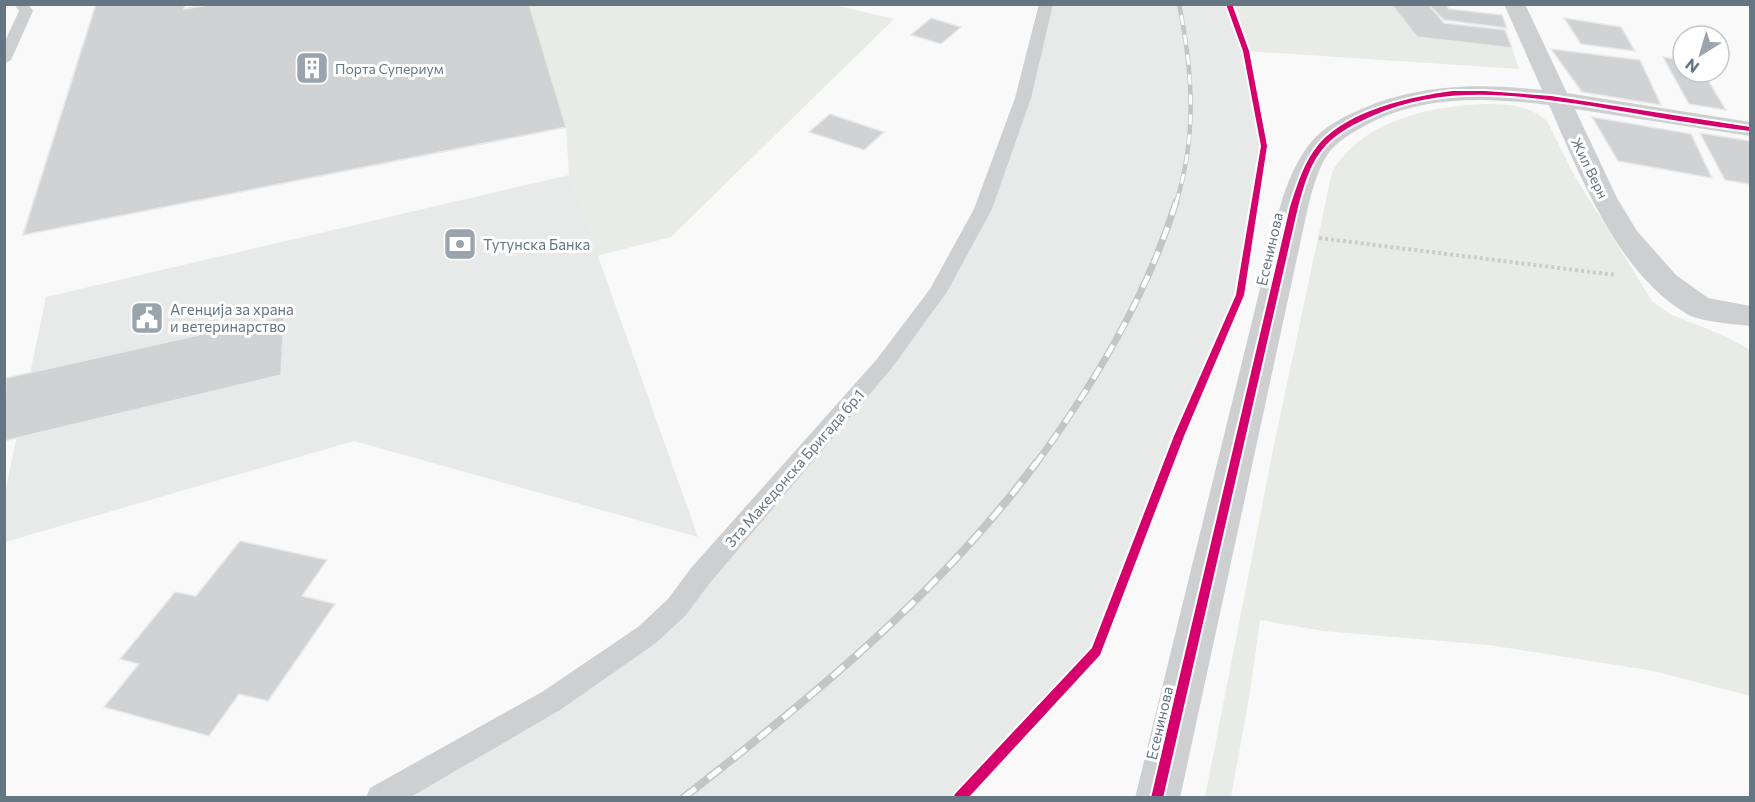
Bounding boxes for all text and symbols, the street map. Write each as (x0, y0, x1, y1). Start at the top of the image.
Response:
north arrow (1671, 24, 1731, 84)
building icon: Порта Супериум (294, 50, 330, 86)
text: N (1681, 55, 1702, 78)
place label: Порта Супериум (335, 60, 444, 77)
street label: Жил Верн (1568, 135, 1612, 201)
street label: Есенинова (1252, 211, 1286, 287)
bank icon: Тутунска Банка (442, 226, 478, 262)
place label: Тутунска Банка (483, 235, 590, 253)
public building icon: Агенција за храна и ветеринарство (129, 300, 165, 336)
place label: Агенција за храна и ветеринарство (170, 300, 294, 335)
street label: 3та Македонска Бригада бр.1 (721, 385, 867, 551)
street label: Есенинова (1142, 685, 1176, 761)

